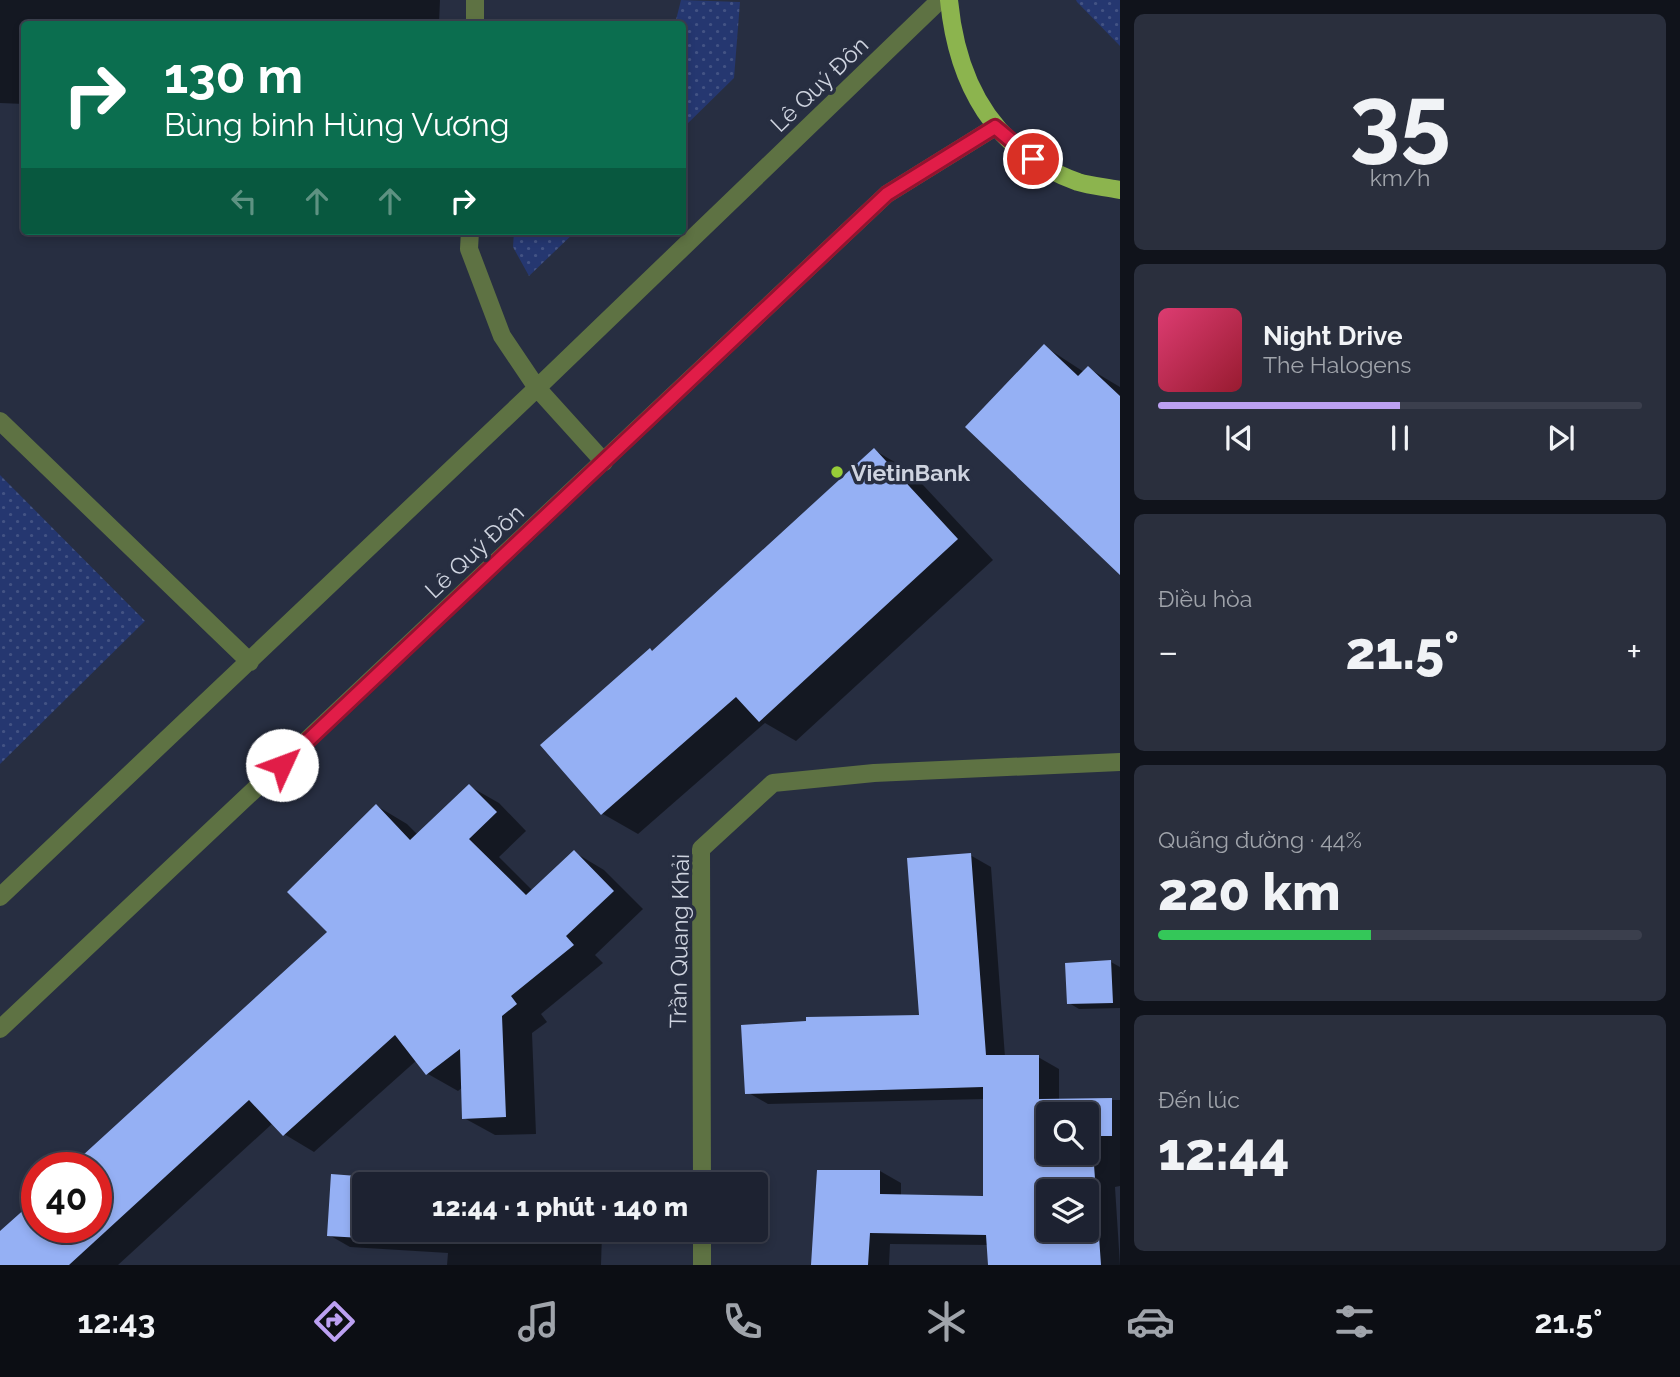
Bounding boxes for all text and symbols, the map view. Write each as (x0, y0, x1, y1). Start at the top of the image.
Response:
street label: Lê Quý Đôn (765, 31, 873, 137)
text: 130 m (164, 47, 303, 104)
icon: right (49, 49, 140, 140)
text: 35 (1349, 65, 1451, 172)
text: Bùng binh Hùng Vương (164, 106, 509, 143)
pin (1003, 129, 1063, 189)
icon: arrive (1014, 140, 1052, 178)
text: km/h (1370, 164, 1430, 191)
icon: left (225, 182, 263, 220)
icon: ahead (298, 182, 336, 220)
icon: ahead (371, 182, 409, 220)
icon: right (444, 182, 482, 220)
text: Night Drive (1263, 321, 1402, 351)
text: The Halogens (1263, 351, 1411, 378)
icon: previous (1220, 419, 1258, 457)
icon: pause (1381, 419, 1419, 457)
icon: next (1542, 419, 1580, 457)
place label: VietinBank (851, 459, 970, 486)
marker: VietinBank (829, 464, 845, 480)
street label: Lê Quý Đôn (419, 499, 529, 603)
text: Điều hòa (1158, 585, 1252, 612)
text: 21.5° (1345, 620, 1459, 681)
text: − (1158, 629, 1178, 674)
text: + (1626, 629, 1642, 674)
position arrow (245, 728, 319, 802)
text: Quãng đường · 44% (1158, 826, 1362, 853)
street label: Trần Quang Khải (664, 854, 694, 1028)
text: 220 km (1158, 861, 1341, 922)
text: Đến lúc (1158, 1086, 1240, 1113)
map controls (1036, 1102, 1099, 1242)
button: search (1036, 1102, 1099, 1165)
text: 12:44 (1158, 1121, 1289, 1182)
speed limit sign: 40 (21, 1152, 112, 1243)
button: layers (1036, 1179, 1099, 1242)
text: 12:44 · 1 phút · 140 m (432, 1192, 688, 1222)
icon: directions (310, 1297, 359, 1346)
icon: music (514, 1297, 563, 1346)
icon: phone (718, 1297, 767, 1346)
icon: climate (922, 1297, 971, 1346)
icon: car (1126, 1297, 1175, 1346)
icon: filters (1330, 1297, 1379, 1346)
text: 12:43 (78, 1303, 155, 1340)
text: 21.5° (1535, 1303, 1602, 1340)

